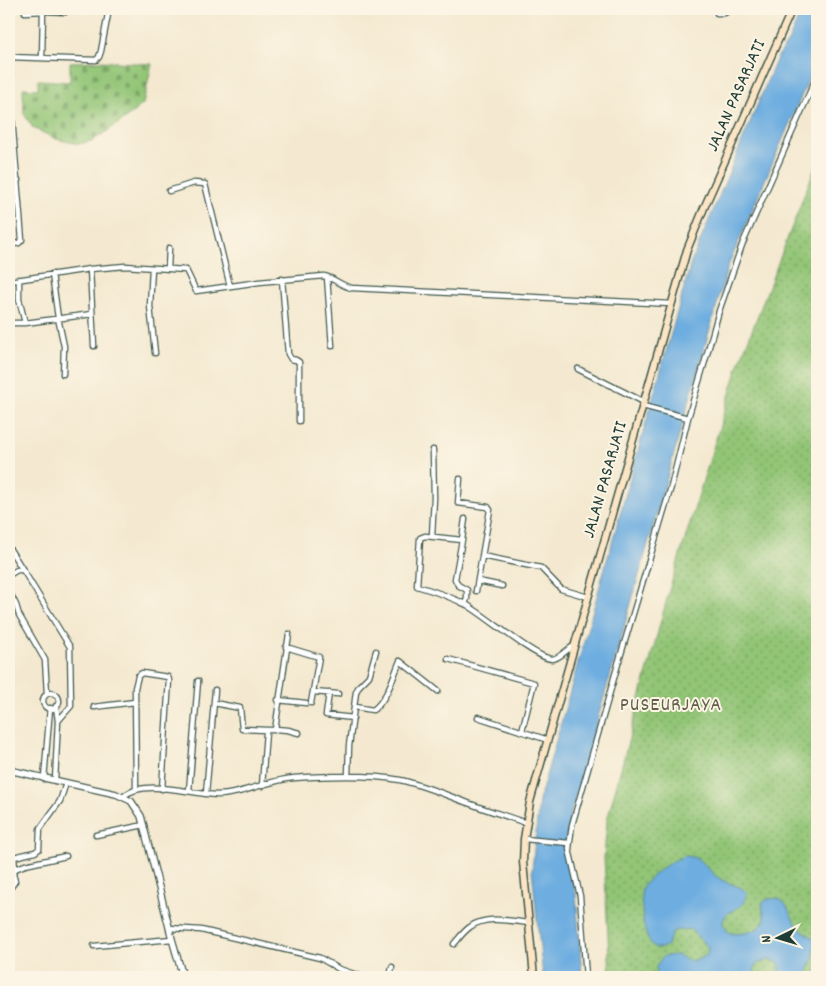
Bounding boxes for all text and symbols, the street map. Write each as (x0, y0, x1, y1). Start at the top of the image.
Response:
street label: JALAN PASARJATI (701, 36, 773, 156)
street label: JALAN PASARJATI (577, 418, 635, 541)
district label: PUSEURJAYA (620, 692, 722, 720)
north arrow (754, 914, 804, 964)
text: N (757, 935, 777, 943)

